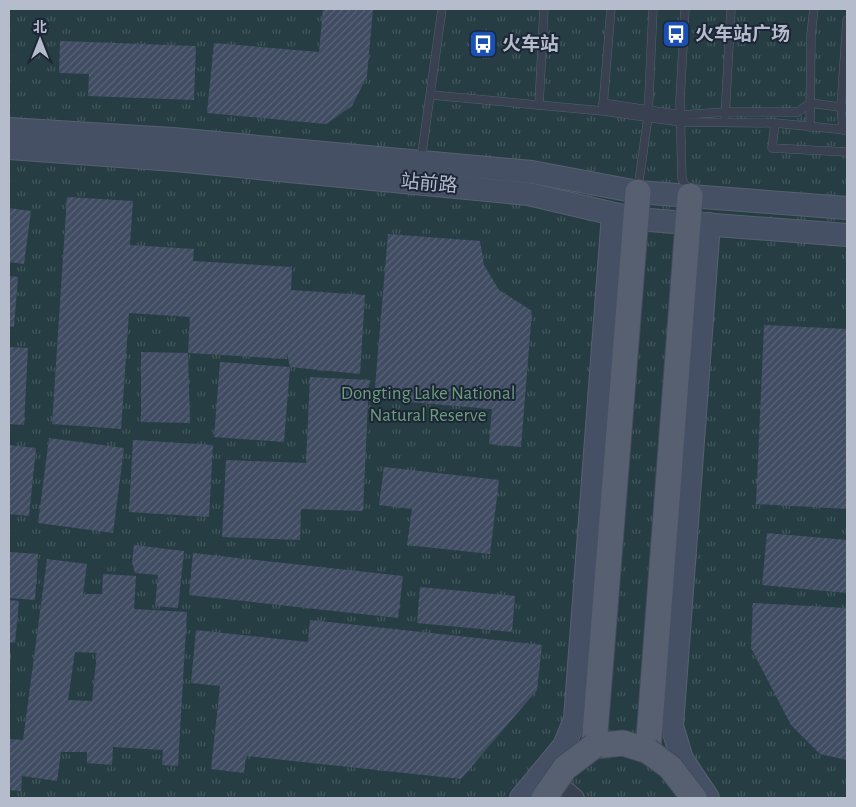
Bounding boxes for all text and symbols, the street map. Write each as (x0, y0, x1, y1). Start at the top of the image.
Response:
north arrow (15, 15, 65, 65)
bus stop icon: 火车站广场 (661, 19, 691, 49)
text: 北 (33, 20, 47, 35)
place label: 火车站广场 (695, 23, 790, 44)
bus stop icon: 火车站 (468, 29, 498, 59)
place label: 火车站 (502, 33, 559, 54)
street label: 站前路 (400, 170, 458, 196)
park label: Dongting Lake National Natural Reserve (341, 384, 515, 425)

